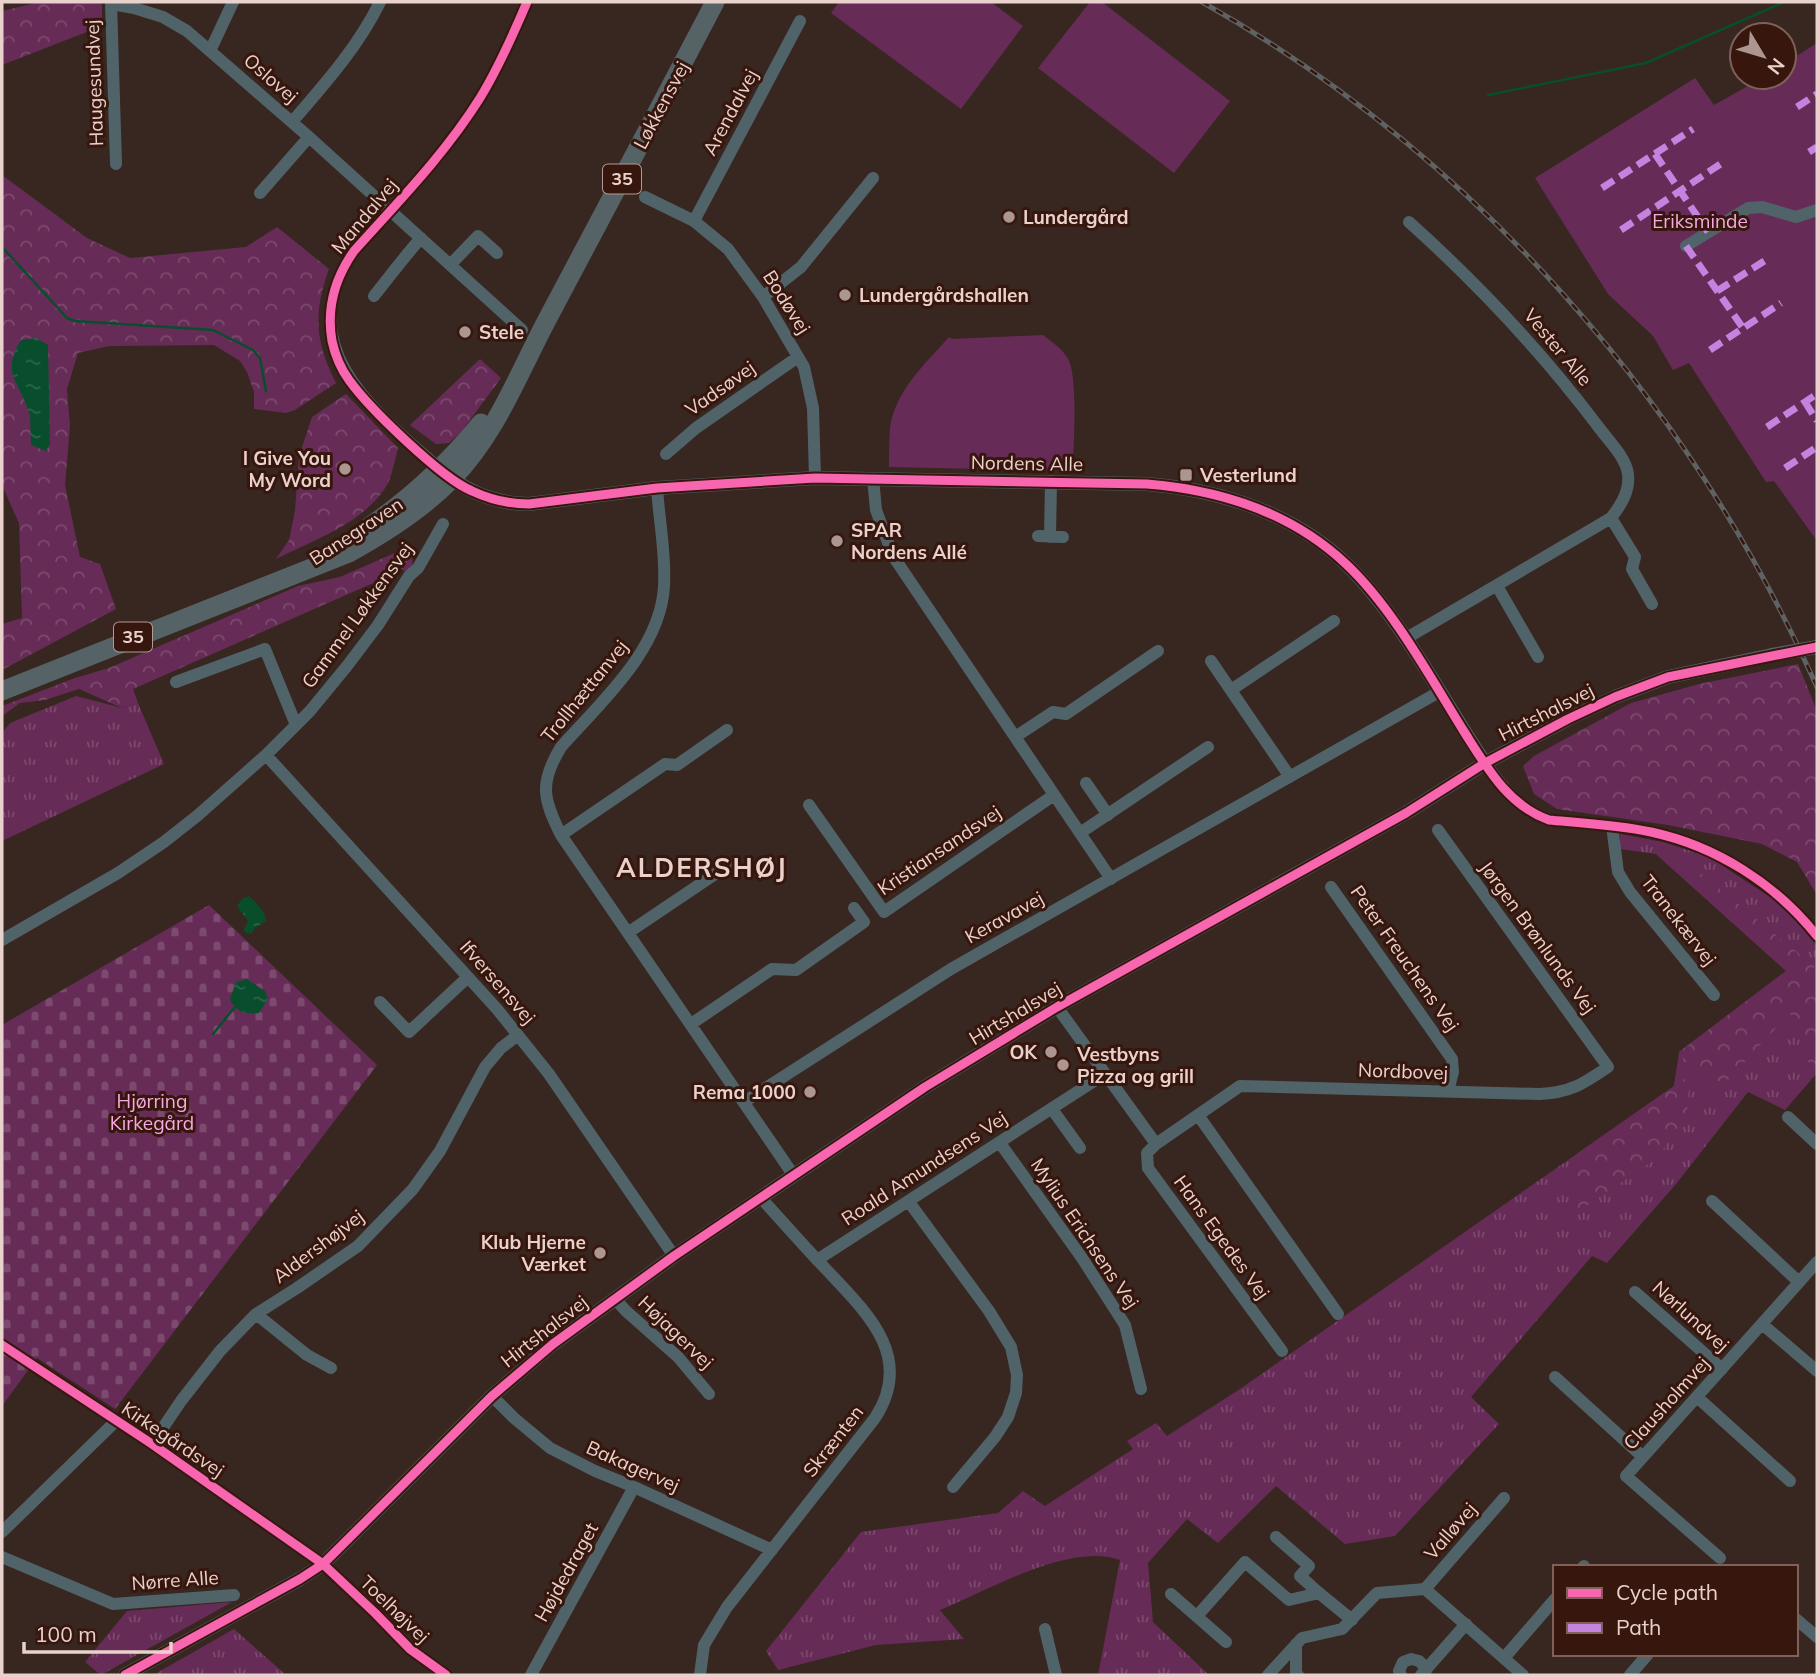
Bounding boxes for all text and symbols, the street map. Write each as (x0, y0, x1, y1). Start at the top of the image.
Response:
street label: Haugesundvej (80, 19, 108, 147)
north arrow (1728, 21, 1798, 91)
street label: Oslovej (239, 48, 303, 108)
text: N (1763, 53, 1790, 80)
street label: Løkkensvej (628, 57, 694, 153)
street label: Arendalvej (697, 65, 763, 159)
road number: 35 (603, 164, 641, 194)
street label: Mandalvej (326, 173, 402, 259)
place label: Lundergård (1023, 205, 1128, 229)
marker: Lundergård (1001, 209, 1017, 225)
park label: Eriksminde (1652, 209, 1748, 233)
street label: Bodøvej (758, 266, 816, 338)
place label: Lundergårdshallen (859, 283, 1029, 307)
marker: Lundergårdshallen (837, 287, 853, 303)
street label: Vester Alle (1519, 303, 1597, 391)
place label: Stele (479, 320, 524, 344)
marker: Stele (457, 324, 473, 340)
street label: Vadsøvej (680, 355, 760, 421)
place label: I Give You My Word (243, 446, 331, 492)
street label: Nordens Alle (971, 450, 1083, 476)
marker: I Give You My Word (337, 461, 353, 477)
place label: Vesterlund (1199, 463, 1297, 487)
marker: Vesterlund (1178, 467, 1194, 483)
street label: Banegraven (305, 492, 407, 570)
place label: SPAR Nordens Allé (851, 518, 967, 564)
marker: SPAR Nordens Allé (829, 533, 845, 549)
street label: Gammel Løkkensvej (296, 537, 418, 693)
road number: 35 (114, 622, 152, 652)
street label: Trollhættanvej (535, 635, 633, 747)
street label: Hirtshalsvej (1494, 678, 1598, 746)
street label: Kristiansandsvej (873, 800, 1005, 900)
district label: ALDERSHØJ (616, 851, 788, 884)
street label: Jørgen Brønlunds Vej (1475, 856, 1601, 1018)
street label: Tranekærvej (1636, 870, 1722, 970)
street label: Peter Freuchens Vej (1346, 880, 1464, 1036)
street label: Keravavej (960, 886, 1048, 948)
street label: Ifversensvej (455, 935, 541, 1029)
street label: Hirtshalsvej (964, 976, 1066, 1050)
place label: OK (1009, 1040, 1038, 1064)
place label: Vestbyns Pizza og grill (1076, 1042, 1194, 1088)
marker: OK (1043, 1044, 1059, 1060)
marker: Vestbyns Pizza og grill (1055, 1057, 1071, 1073)
street label: Nordbovej (1358, 1057, 1448, 1085)
place label: Rema 1000 (693, 1080, 796, 1104)
marker: Rema 1000 (802, 1084, 818, 1100)
park label: Hjørring Kirkegård (110, 1089, 194, 1135)
street label: Roald Amundsens Vej (837, 1106, 1011, 1230)
street label: Mylius Erichsens Vej (1026, 1153, 1144, 1313)
street label: Hans Egedes Vej (1169, 1170, 1275, 1304)
street label: Aldershøjvej (268, 1204, 368, 1288)
place label: Klub Hjerne Værket (481, 1230, 586, 1276)
marker: Klub Hjerne Værket (592, 1245, 608, 1261)
street label: Nørlundvej (1648, 1275, 1734, 1357)
street label: Hirtshalsvej (496, 1290, 592, 1372)
street label: Højagervej (633, 1290, 719, 1374)
street label: Clausholmvej (1618, 1351, 1714, 1455)
street label: Kirkegårdsvej (117, 1396, 229, 1482)
street label: Skrænten (798, 1400, 868, 1482)
street label: Bakagervej (583, 1435, 683, 1497)
street label: Valløvej (1419, 1497, 1481, 1565)
street label: Højdedraget (529, 1518, 603, 1626)
street label: Nørre Alle (131, 1565, 219, 1595)
legend (1553, 1565, 1798, 1656)
street label: Toelhøjvej (355, 1570, 435, 1648)
text: Cycle path (1616, 1579, 1718, 1605)
scale bar (24, 1610, 172, 1654)
text: Path (1616, 1614, 1661, 1640)
text: 100 m (35, 1621, 97, 1647)

